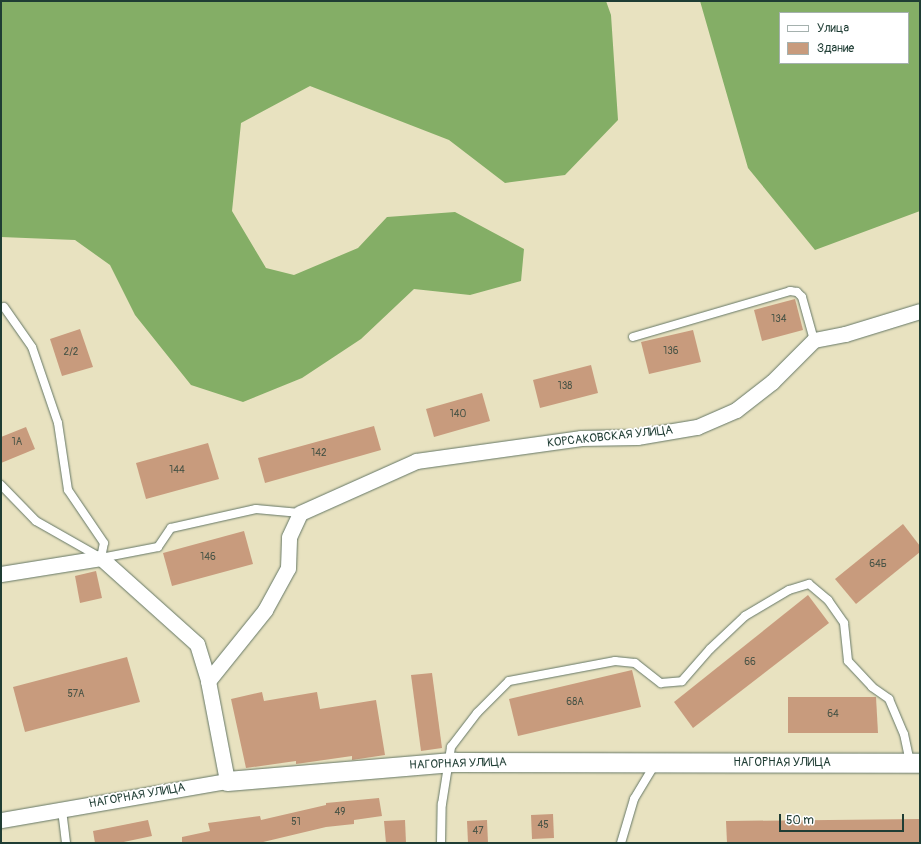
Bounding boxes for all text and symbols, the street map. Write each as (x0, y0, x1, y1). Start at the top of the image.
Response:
legend (779, 12, 909, 64)
text: Улица (817, 21, 849, 36)
text: Здание (817, 41, 854, 56)
house number: 134 (771, 314, 787, 326)
house number: 136 (663, 346, 679, 358)
house number: 2/2 (64, 347, 78, 359)
house number: 138 (558, 381, 572, 393)
house number: 140 (450, 409, 466, 421)
street label: КОРСАКОВСКАЯ УЛИЦА (546, 423, 674, 451)
house number: 1А (12, 437, 22, 449)
house number: 142 (311, 448, 327, 460)
house number: 144 (169, 465, 185, 477)
house number: 146 (200, 552, 216, 564)
house number: 64Б (869, 559, 887, 571)
house number: 66 (744, 657, 756, 669)
house number: 57А (67, 689, 85, 701)
house number: 68А (566, 697, 584, 709)
house number: 64 (827, 709, 839, 721)
street label: НАГОРНАЯ УЛИЦА (409, 755, 507, 773)
street label: НАГОРНАЯ УЛИЦА (733, 756, 831, 770)
street label: НАГОРНАЯ УЛИЦА (88, 780, 186, 812)
scale bar (781, 806, 906, 832)
house number: 49 (335, 807, 345, 819)
text: 50 m (786, 813, 814, 828)
house number: 51 (291, 817, 301, 829)
house number: 45 (537, 820, 549, 832)
house number: 47 (472, 826, 484, 838)

